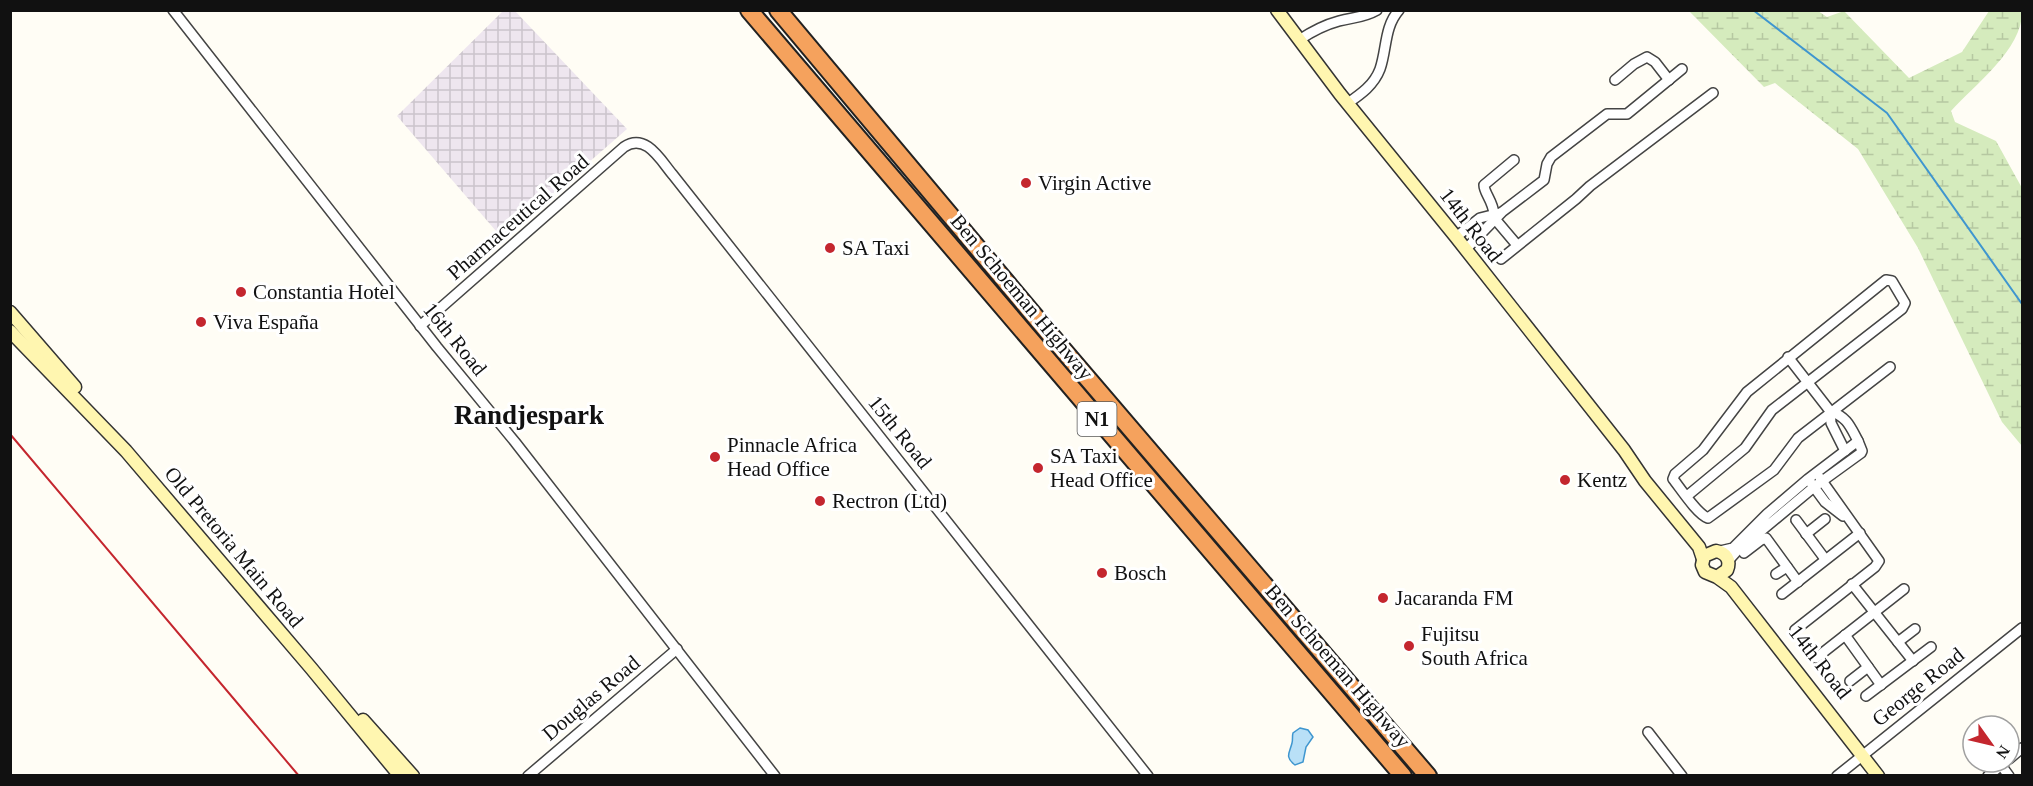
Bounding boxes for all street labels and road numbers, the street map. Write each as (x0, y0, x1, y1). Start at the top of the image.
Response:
street label: Pharmaceutical Road (443, 149, 594, 285)
street label: 14th Road (1435, 183, 1508, 267)
street label: Ben Schoeman Highway (946, 209, 1099, 385)
street label: 16th Road (418, 298, 492, 381)
street label: 15th Road (863, 391, 937, 474)
road number: N1 (1078, 402, 1116, 436)
street label: Old Pretoria Main Road (160, 462, 309, 633)
street label: Ben Schoeman Highway (1260, 579, 1416, 753)
street label: 14th Road (1784, 620, 1857, 704)
street label: George Road (1867, 642, 1969, 731)
street label: Douglas Road (537, 650, 645, 746)

